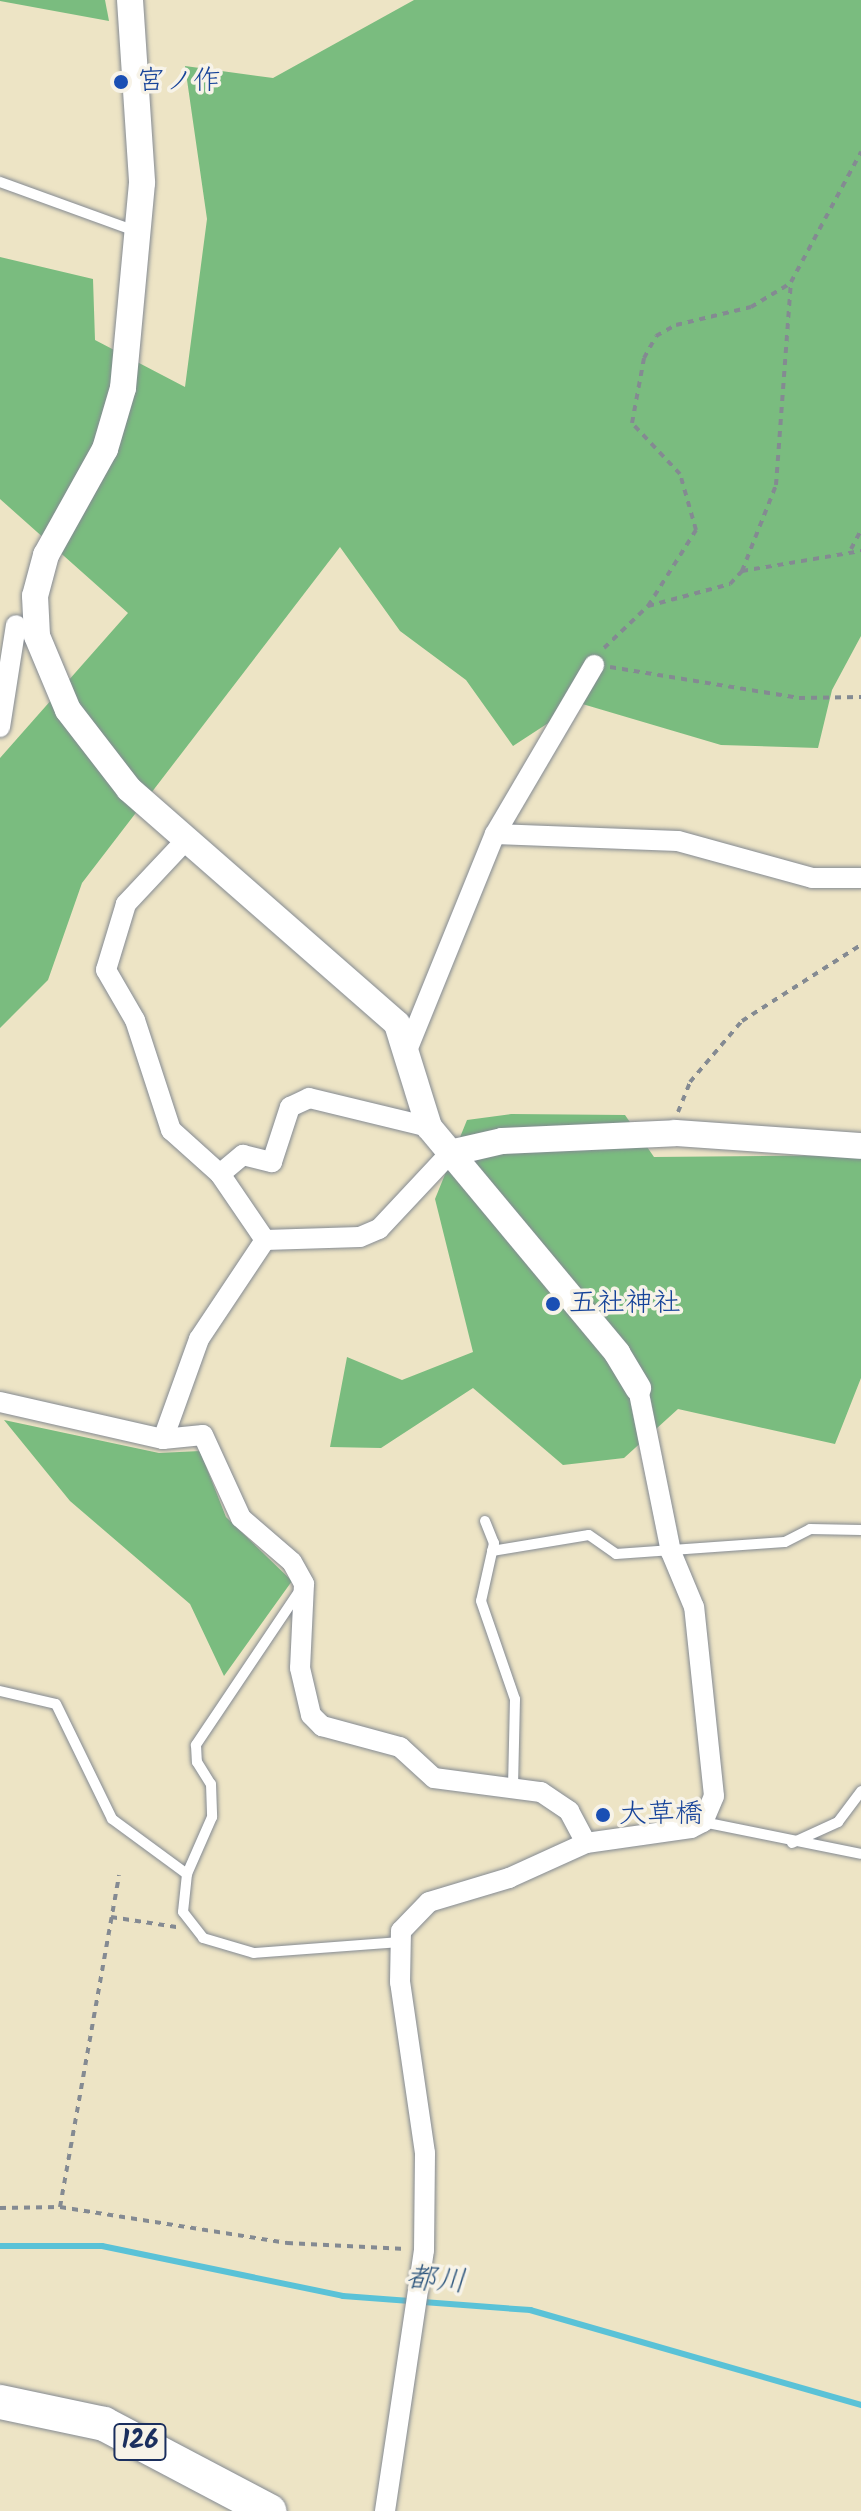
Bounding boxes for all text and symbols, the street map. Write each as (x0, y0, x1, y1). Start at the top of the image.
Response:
place label: 宮ノ作 (137, 65, 221, 99)
marker: 宮ノ作 (112, 73, 130, 91)
place label: 五社神社 (569, 1287, 681, 1321)
marker: 五社神社 (544, 1295, 562, 1313)
place label: 大草橋 (619, 1798, 703, 1832)
marker: 大草橋 (594, 1806, 612, 1824)
water label: 都川 (405, 2261, 467, 2301)
road number: 126 (112, 2420, 168, 2464)

